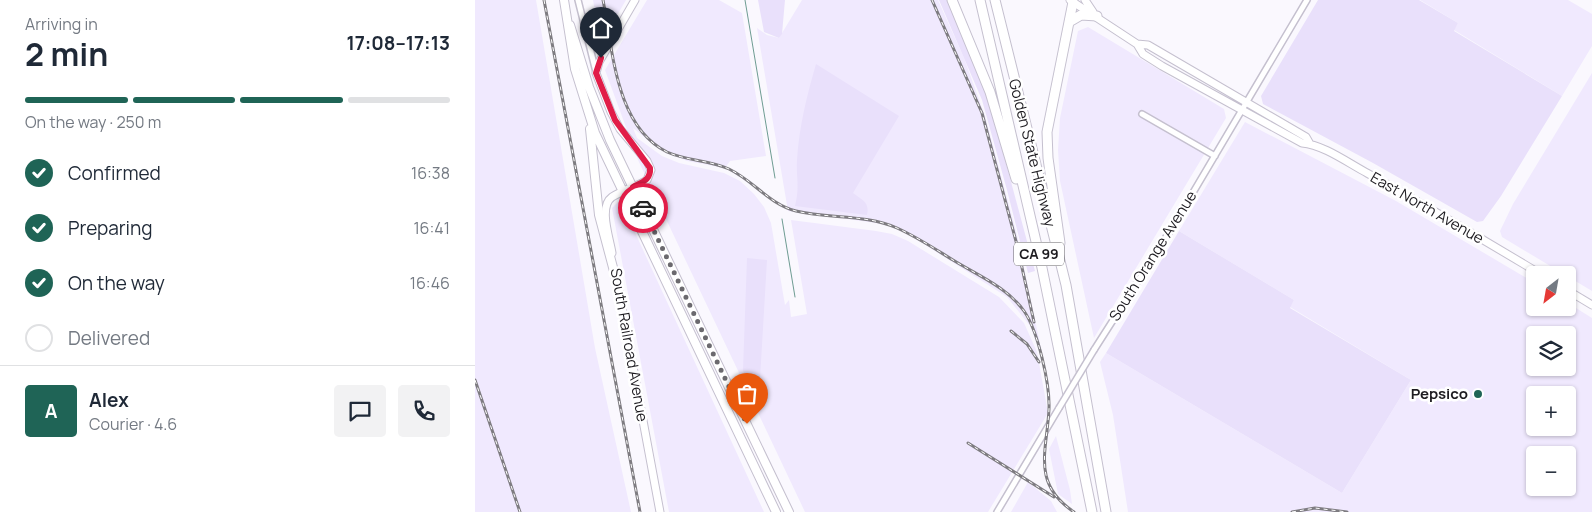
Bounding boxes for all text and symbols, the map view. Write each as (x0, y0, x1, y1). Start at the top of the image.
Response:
pin (580, 7, 622, 58)
text: Arriving in (25, 13, 98, 35)
icon: home (587, 14, 615, 42)
text: 17:08–17:13 (346, 30, 450, 56)
text: 2 min (25, 32, 108, 76)
street label: Golden State Highway (1004, 77, 1061, 229)
text: On the way · 250 m (25, 111, 161, 133)
icon: check (25, 159, 53, 187)
text: Confirmed (68, 160, 161, 186)
text: 16:38 (411, 162, 450, 184)
street label: East North Avenue (1367, 167, 1488, 249)
courier (618, 183, 668, 233)
street label: South Orange Avenue (1104, 186, 1201, 325)
icon: car (629, 194, 657, 222)
icon: check (25, 214, 53, 242)
text: Preparing (68, 215, 153, 241)
text: 16:41 (413, 217, 450, 239)
road number: CA 99 (1014, 242, 1064, 266)
north arrow (1526, 266, 1576, 316)
map controls (1526, 266, 1576, 496)
street label: South Railroad Avenue (606, 267, 653, 424)
icon: check (25, 269, 53, 297)
text: On the way (68, 270, 165, 296)
text: 16:46 (410, 272, 450, 294)
text: Delivered (68, 325, 150, 351)
button: layers (1526, 326, 1576, 376)
pin (726, 373, 768, 424)
icon: bag (733, 380, 761, 408)
place label: Pepsico (1411, 383, 1468, 404)
button: chat (334, 385, 386, 437)
button: phone (398, 385, 450, 437)
button: + (1526, 386, 1576, 436)
text: Alex (89, 387, 129, 413)
marker: Pepsico (1472, 388, 1484, 400)
text: A (45, 398, 57, 424)
text: Courier · 4.6 (89, 413, 177, 435)
button: − (1526, 446, 1576, 496)

